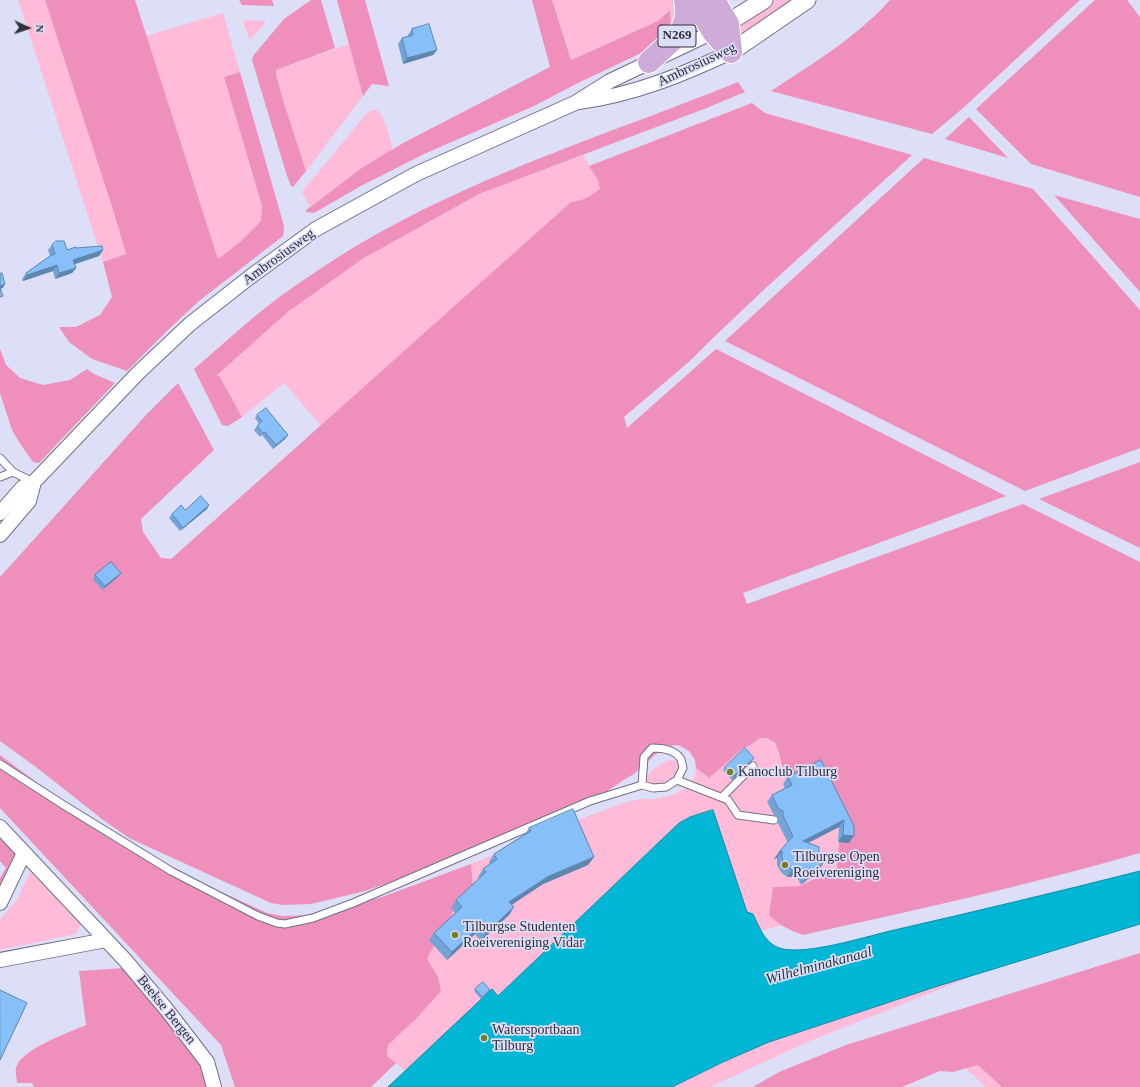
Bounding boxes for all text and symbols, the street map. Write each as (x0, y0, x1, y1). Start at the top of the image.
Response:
north arrow (8, 8, 48, 48)
text: N (34, 24, 46, 33)
road number: N269 (658, 25, 696, 47)
street label: Ambrosiusweg (655, 39, 739, 91)
street label: Ambrosiusweg (240, 225, 318, 289)
place label: Kanoclub Tilburg (738, 764, 837, 780)
marker: Kanoclub Tilburg (725, 767, 735, 777)
place label: Tilburgse Open Roeivereniging (793, 849, 880, 882)
marker: Tilburgse Open Roeivereniging (780, 860, 790, 870)
place label: Tilburgse Studenten Roeivereniging Vidar (463, 919, 584, 952)
marker: Tilburgse Studenten Roeivereniging Vidar (450, 930, 460, 940)
water label: Wilhelminakanaal (764, 943, 874, 989)
street label: Beekse Bergen (133, 972, 199, 1048)
place label: Watersportbaan Tilburg (492, 1022, 580, 1054)
marker: Watersportbaan Tilburg (479, 1033, 489, 1043)

